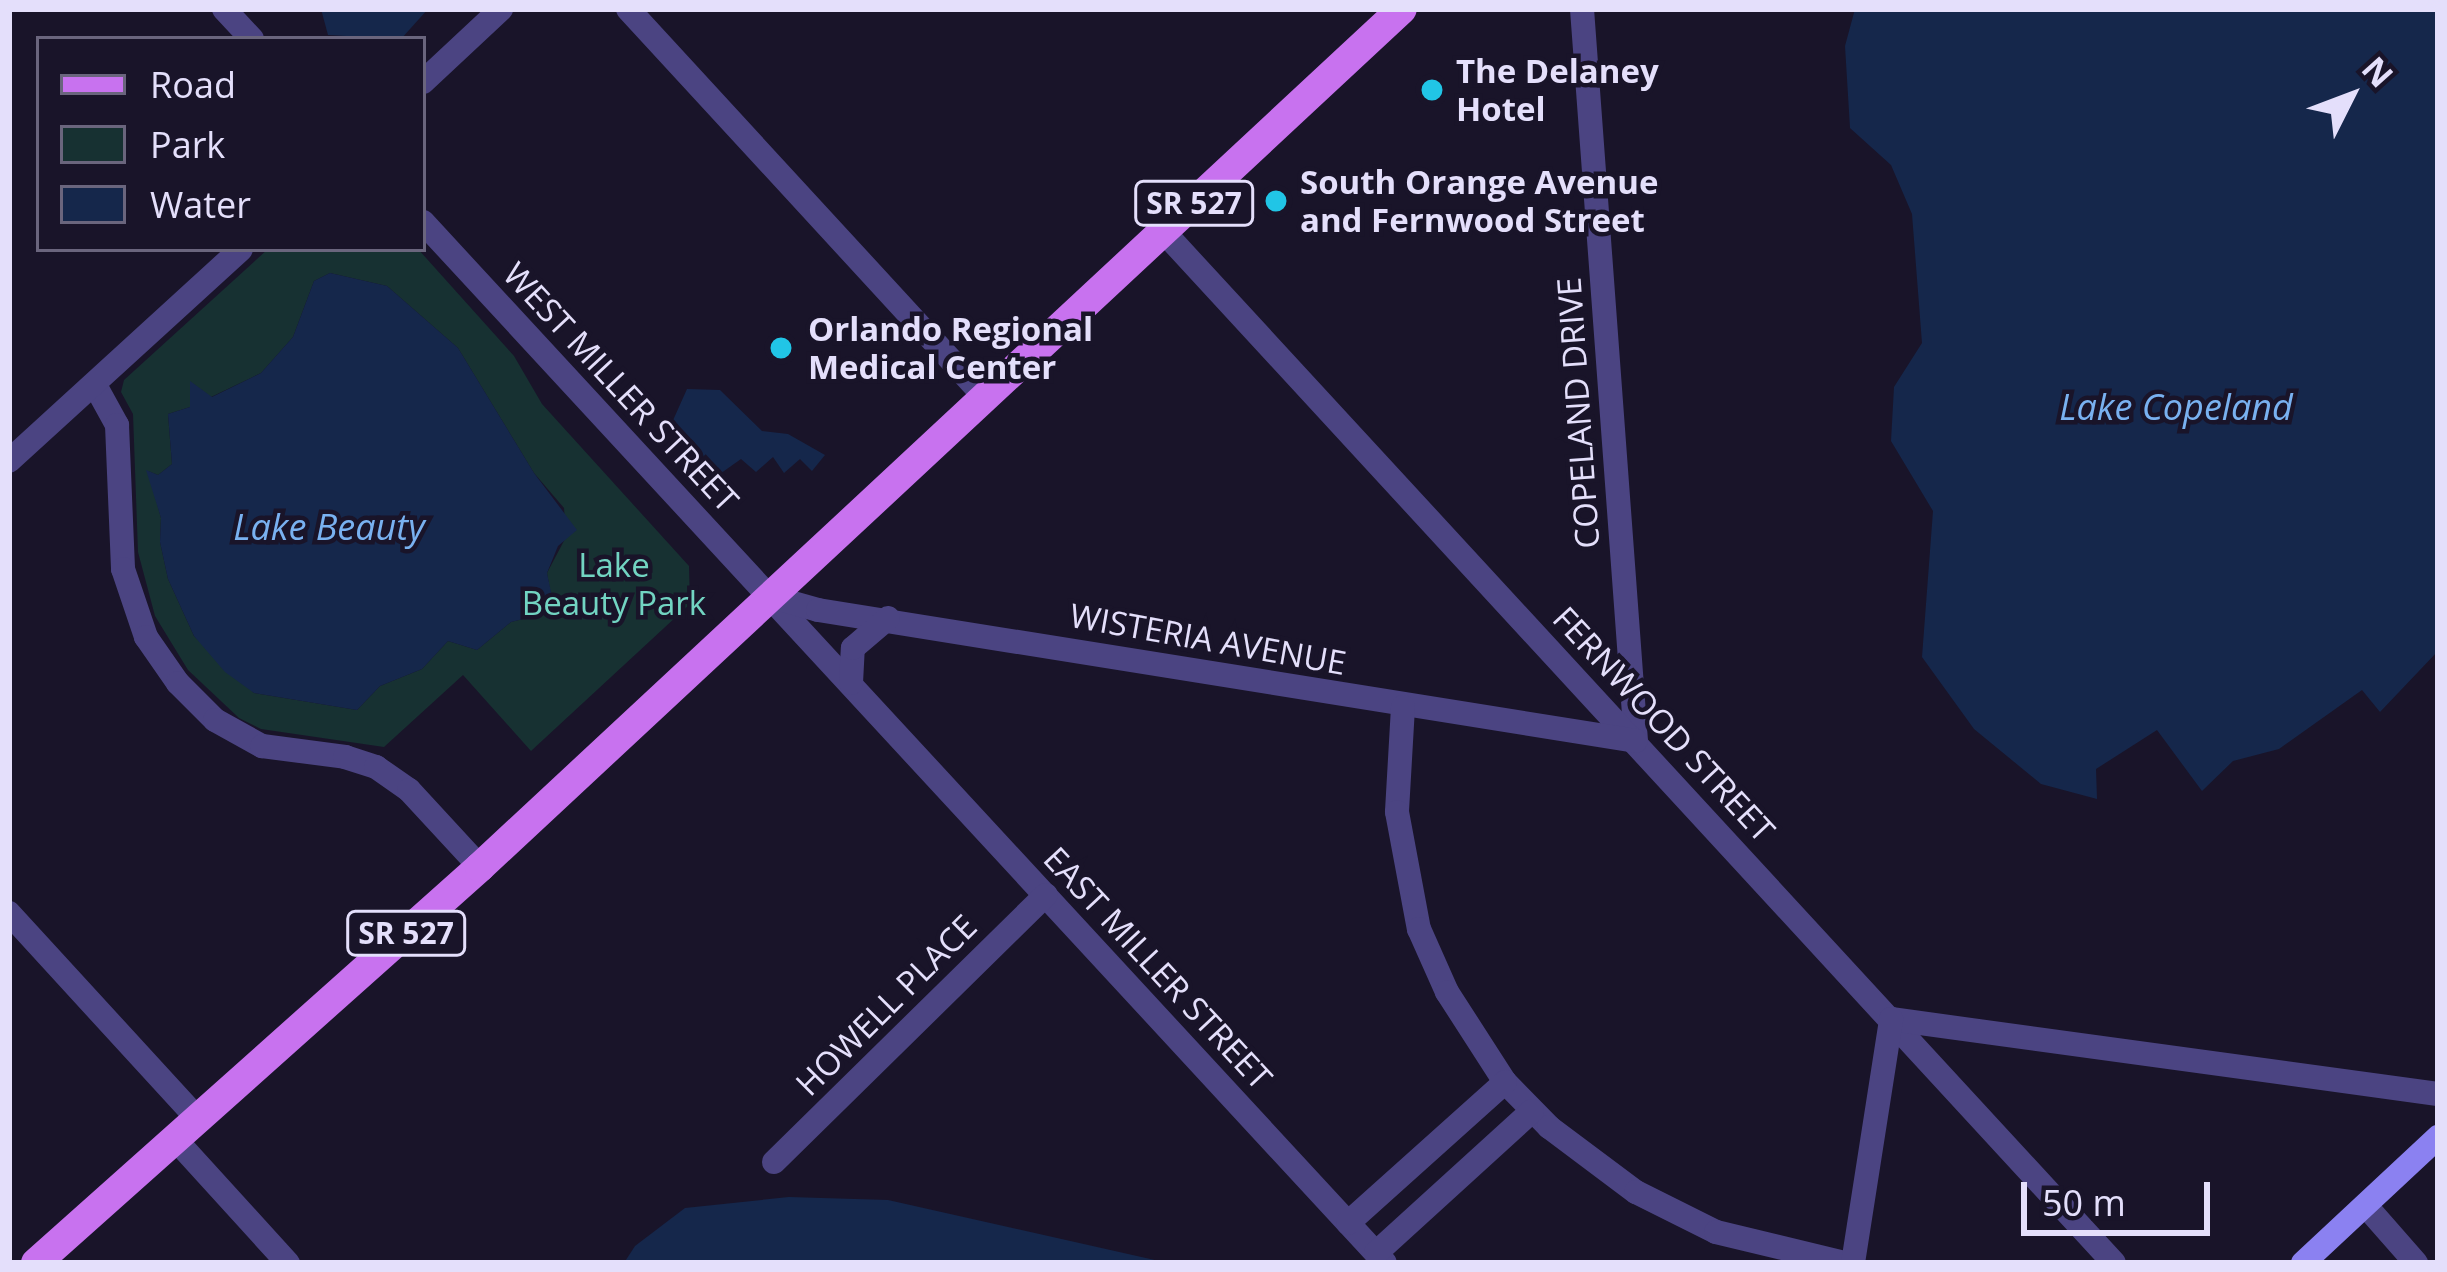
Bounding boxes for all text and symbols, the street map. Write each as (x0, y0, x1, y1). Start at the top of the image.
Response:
legend (36, 36, 426, 252)
north arrow (2291, 36, 2411, 156)
text: N (2352, 47, 2404, 97)
place label: The Delaney Hotel (1456, 51, 1659, 129)
text: Road (150, 60, 236, 109)
marker: The Delaney Hotel (1419, 77, 1445, 103)
text: Park (150, 120, 225, 169)
place label: South Orange Avenue and Fernwood Street (1300, 162, 1658, 240)
road number: SR 527 (1134, 179, 1254, 227)
text: Water (150, 180, 251, 229)
marker: South Orange Avenue and Fernwood Street (1263, 188, 1289, 214)
street label: WEST MILLER STREET (495, 254, 747, 520)
street label: COPELAND DRIVE (1549, 276, 1607, 550)
place label: Orlando Regional Medical Center (808, 309, 1093, 387)
marker: Orlando Regional Medical Center (765, 332, 797, 364)
water label: Lake Copeland (2059, 385, 2293, 429)
water label: Lake Beauty (233, 505, 425, 549)
park label: Lake Beauty Park (522, 545, 706, 623)
street label: WISTERIA AVENUE (1067, 595, 1349, 683)
street label: FERNWOOD STREET (1545, 598, 1783, 850)
street label: EAST MILLER STREET (1036, 839, 1280, 1097)
street label: HOWELL PLACE (788, 907, 984, 1103)
road number: SR 527 (346, 909, 466, 957)
scale bar (2027, 1158, 2216, 1232)
text: 50 m (2042, 1178, 2126, 1227)

